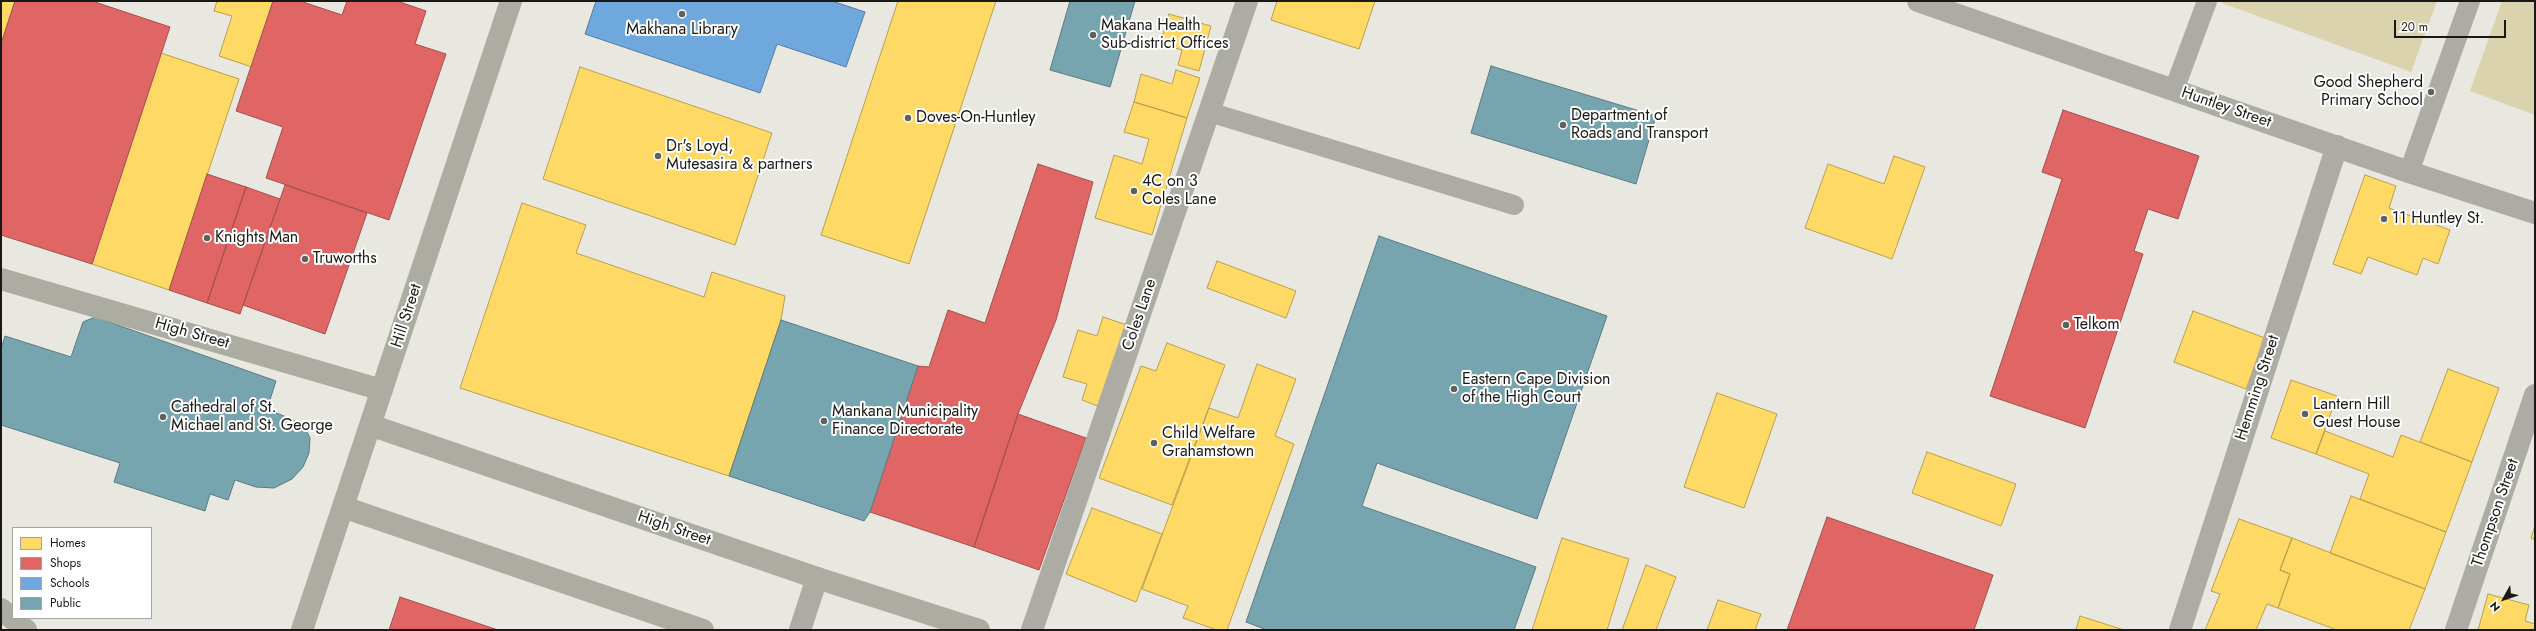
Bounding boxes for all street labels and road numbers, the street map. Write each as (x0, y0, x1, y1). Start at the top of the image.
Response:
street label: Huntley Street (2179, 84, 2273, 132)
street label: Coles Lane (1119, 277, 1161, 353)
street label: Hill Street (388, 282, 426, 350)
street label: High Street (153, 314, 231, 354)
street label: Hemming Street (2232, 333, 2284, 443)
street label: Thompson Street (2469, 457, 2523, 569)
street label: High Street (635, 508, 713, 550)

